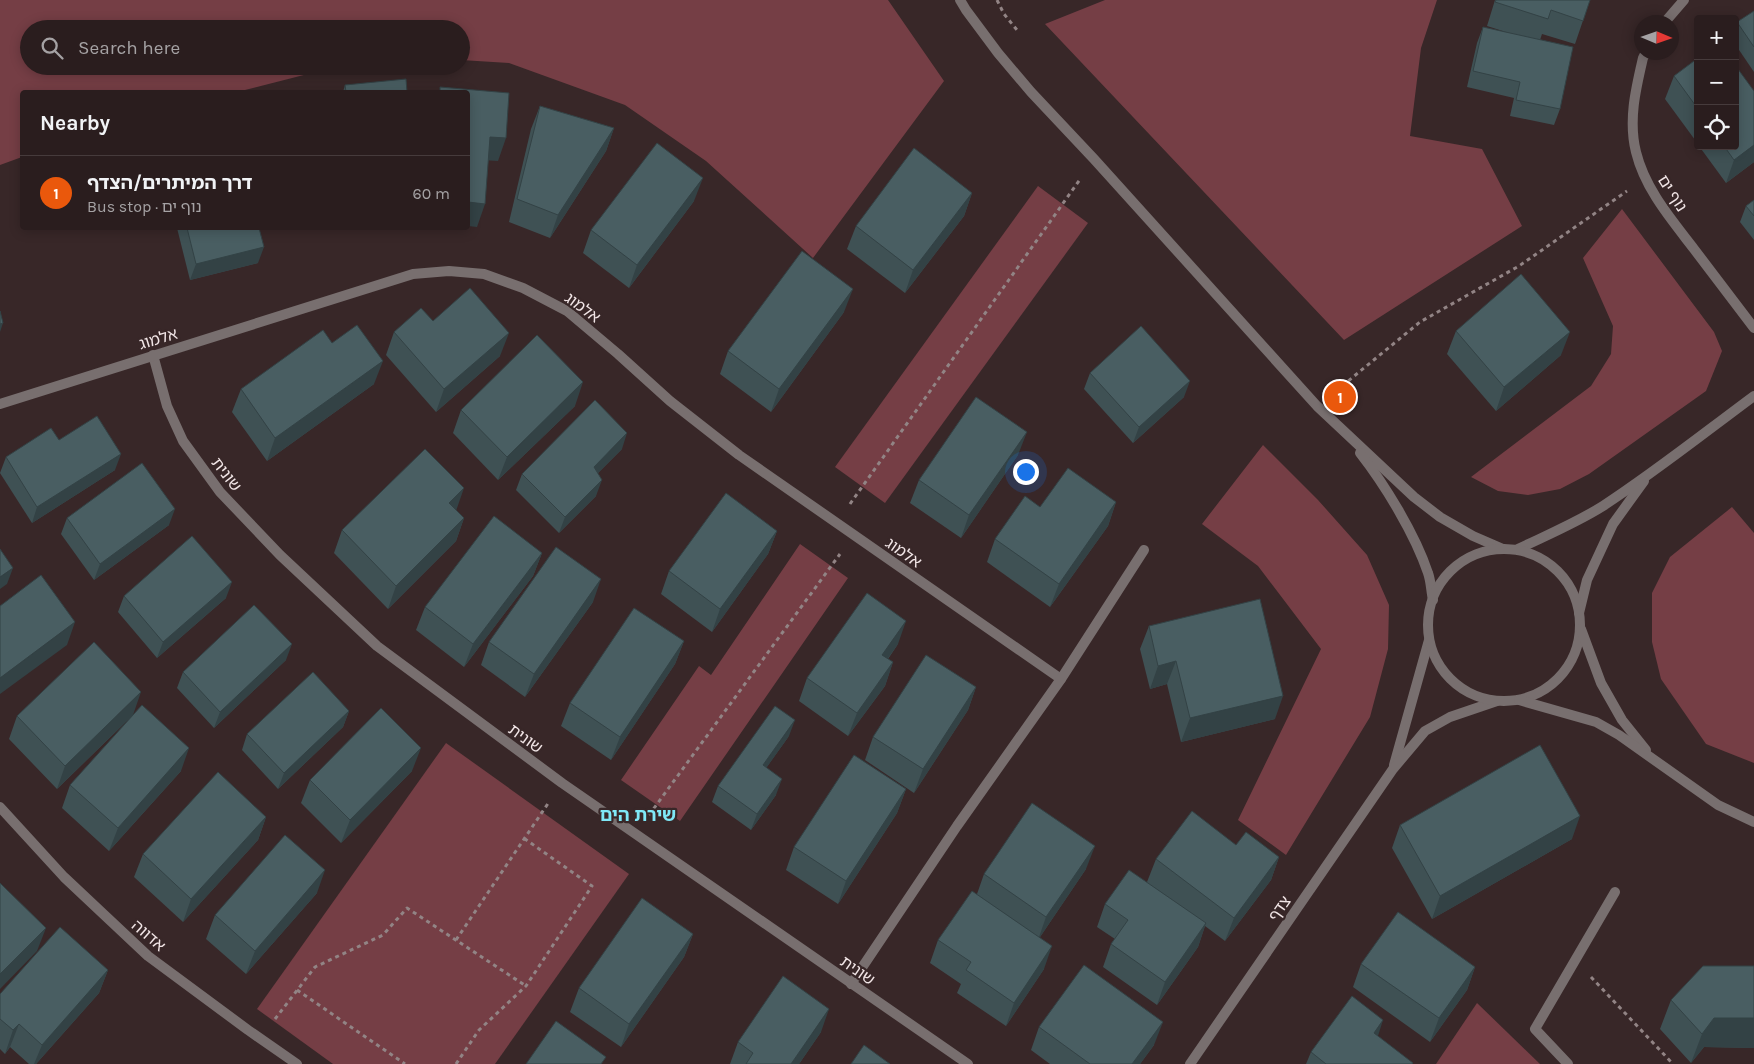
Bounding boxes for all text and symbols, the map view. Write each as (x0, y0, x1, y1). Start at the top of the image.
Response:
north arrow (1634, 15, 1679, 60)
map controls (1694, 15, 1739, 150)
button: + (1694, 15, 1739, 60)
search box (20, 20, 470, 75)
icon: search (38, 34, 66, 62)
text: Search here (78, 37, 180, 59)
button: − (1694, 60, 1739, 105)
button: locate (1694, 105, 1739, 150)
text: Nearby (40, 111, 110, 135)
street label: נוף ים (1654, 171, 1691, 215)
text: דרך המיתרים/הצדף (87, 172, 252, 194)
text: 1 (53, 184, 59, 203)
text: 60 m (413, 184, 450, 203)
text: Bus stop · נוף ים (87, 197, 202, 216)
street label: אלמוג (561, 288, 604, 327)
street label: אלמוג (136, 324, 180, 353)
pin: 1 (1324, 378, 1356, 416)
street label: שונית (208, 454, 246, 495)
your location (1013, 459, 1039, 485)
street label: אלמוג (882, 533, 925, 572)
street label: שונית (505, 720, 547, 757)
district label: שירת הים (600, 804, 676, 826)
street label: צדף (1264, 892, 1295, 925)
street label: אדווה (128, 916, 169, 955)
street label: שונית (837, 952, 879, 989)

